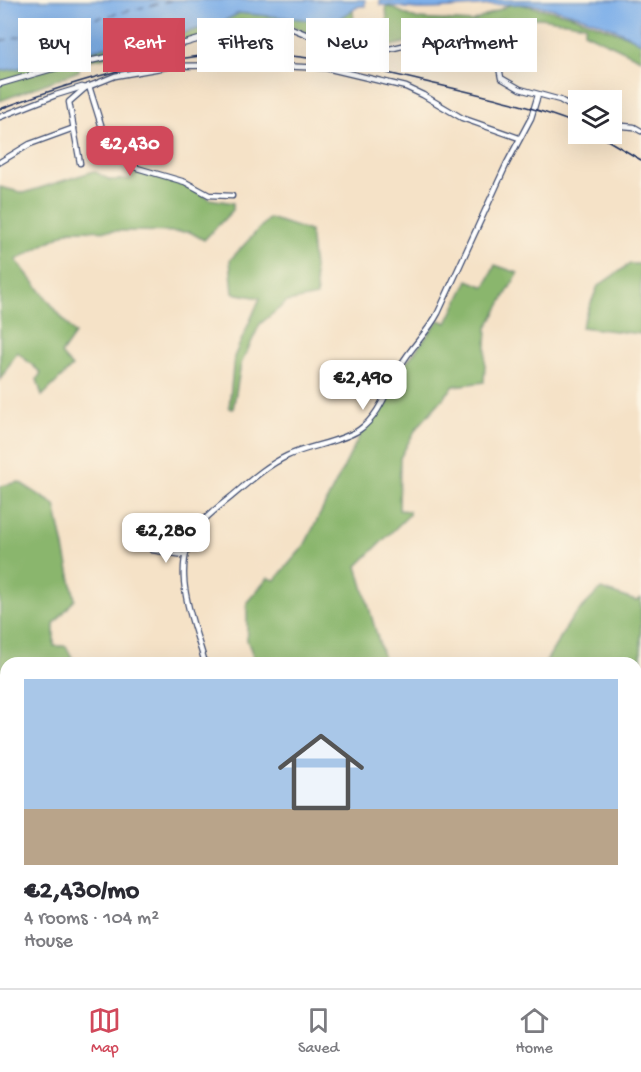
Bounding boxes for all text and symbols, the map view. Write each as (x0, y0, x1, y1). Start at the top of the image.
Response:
chip: Buy (18, 18, 91, 72)
chip: Rent (103, 18, 185, 72)
chip: Filters (197, 18, 294, 72)
chip: New (306, 18, 389, 72)
chip: Apartment (401, 18, 537, 72)
map controls (568, 90, 622, 144)
button: layers (568, 90, 622, 144)
pin: €2,430 (81, 126, 179, 177)
text: €2,430 (100, 134, 160, 157)
pin: €2,490 (314, 360, 412, 411)
text: €2,490 (334, 368, 392, 391)
pin: €2,280 (117, 513, 215, 564)
text: €2,280 (136, 521, 196, 544)
icon: home (267, 718, 375, 826)
text: €2,430/mo (24, 877, 139, 908)
text: 4 rooms · 104 m² (24, 908, 159, 931)
text: House (24, 931, 73, 954)
tab: Map (88, 1004, 121, 1059)
tab: Saved (298, 1004, 339, 1059)
tab: Home (516, 1004, 553, 1059)

